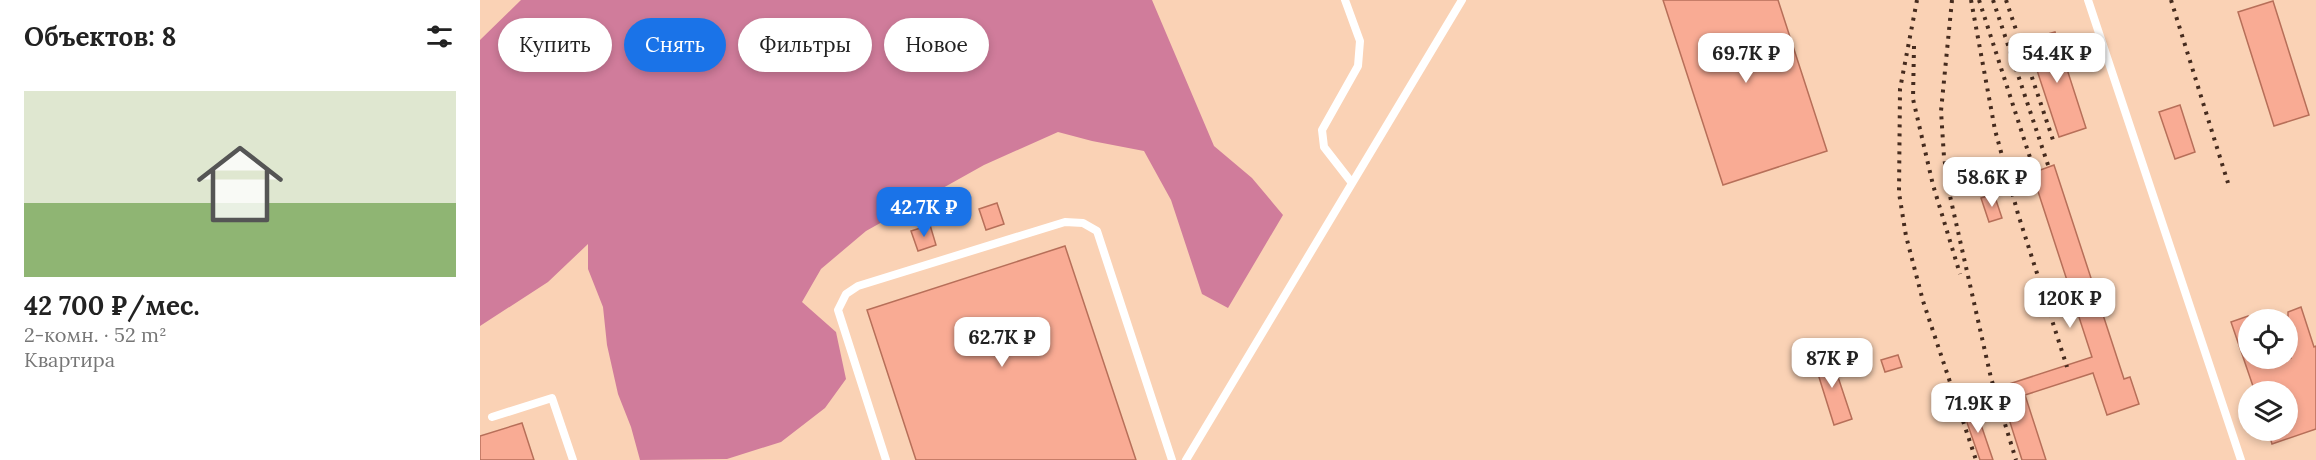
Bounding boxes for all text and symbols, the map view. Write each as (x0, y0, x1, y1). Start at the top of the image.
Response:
chip: Купить (498, 18, 612, 72)
chip: Снять (624, 18, 726, 72)
chip: Фильтры (738, 18, 872, 72)
chip: Новое (884, 18, 989, 72)
text: Объектов: 8 (24, 20, 177, 53)
icon: filters (423, 20, 456, 53)
pin: 69.7K ₽ (1691, 33, 1801, 84)
pin: 54.4K ₽ (2002, 33, 2112, 84)
text: 69.7K ₽ (1712, 40, 1780, 65)
text: 54.4K ₽ (2022, 40, 2092, 65)
icon: home (186, 130, 294, 238)
pin: 58.6K ₽ (1937, 157, 2047, 208)
text: 58.6K ₽ (1957, 164, 2027, 189)
pin: 42.7K ₽ (869, 187, 979, 238)
text: 42.7K ₽ (891, 194, 957, 219)
pin: 120K ₽ (2021, 278, 2119, 329)
text: 120K ₽ (2038, 285, 2102, 310)
text: 42 700 ₽/мес. (24, 289, 200, 322)
map controls (2238, 309, 2298, 441)
button: locate (2238, 309, 2298, 369)
pin: 62.7K ₽ (947, 317, 1057, 368)
text: 2-комн. · 52 m² (24, 322, 167, 347)
text: 62.7K ₽ (968, 324, 1036, 349)
pin: 87K ₽ (1790, 338, 1874, 389)
text: 87K ₽ (1806, 345, 1858, 370)
text: Квартира (24, 347, 115, 372)
button: layers (2238, 381, 2298, 441)
pin: 71.9K ₽ (1923, 383, 2033, 434)
text: 71.9K ₽ (1945, 390, 2011, 415)

